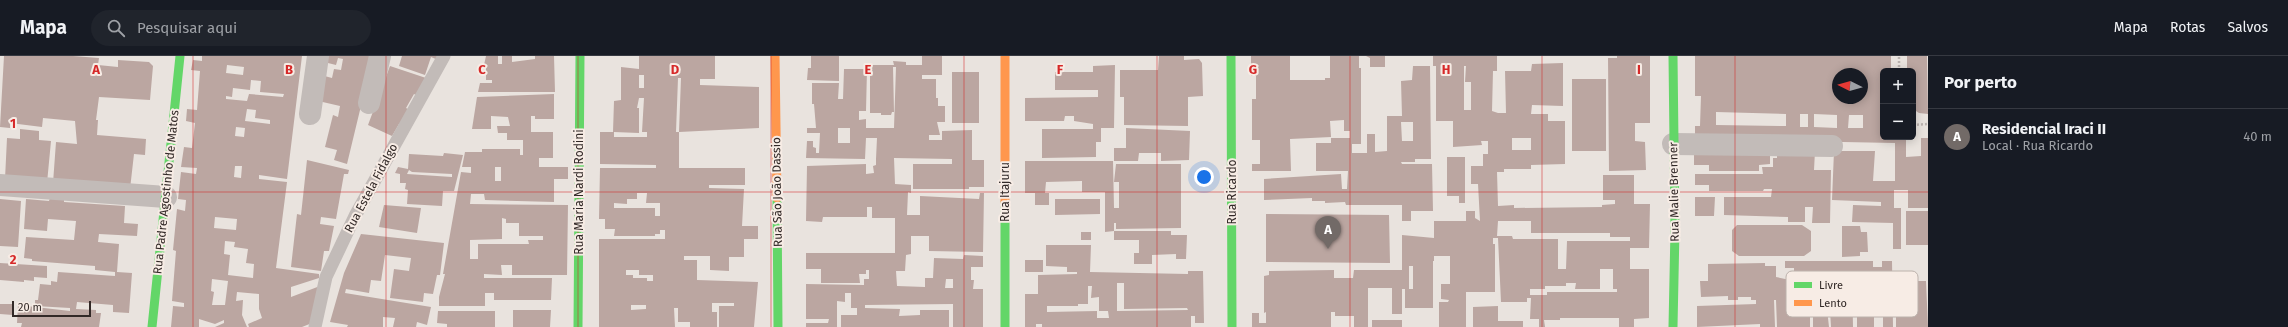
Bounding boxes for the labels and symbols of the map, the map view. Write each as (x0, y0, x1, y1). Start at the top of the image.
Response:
text: A (91, 62, 100, 77)
text: B (285, 62, 293, 77)
text: C (478, 62, 486, 77)
text: D (671, 62, 680, 77)
text: E (865, 62, 872, 77)
text: F (1057, 62, 1064, 77)
text: G (1249, 62, 1257, 77)
text: H (1442, 62, 1450, 77)
text: I (1637, 62, 1641, 77)
north arrow (1832, 68, 1868, 104)
street label: Rua Padre Agostinho de Matos (150, 109, 182, 275)
text: 1 (10, 116, 16, 131)
street label: Rua Maria Nardi Rodini (572, 129, 586, 255)
street label: Rua São João Dassio (769, 137, 785, 247)
street label: Rua Estela Fidalgo (342, 141, 400, 235)
street label: Rua Malie Brenner (1666, 142, 1682, 242)
street label: Rua Ricardo (1225, 159, 1239, 225)
street label: Rua Itajuru (998, 162, 1012, 222)
your location (1194, 167, 1214, 187)
pin: A (1315, 216, 1341, 249)
text: 2 (10, 252, 17, 267)
legend (1786, 271, 1918, 317)
text: Livre (1819, 279, 1843, 292)
text: Lento (1819, 297, 1847, 310)
scale bar (12, 299, 91, 318)

